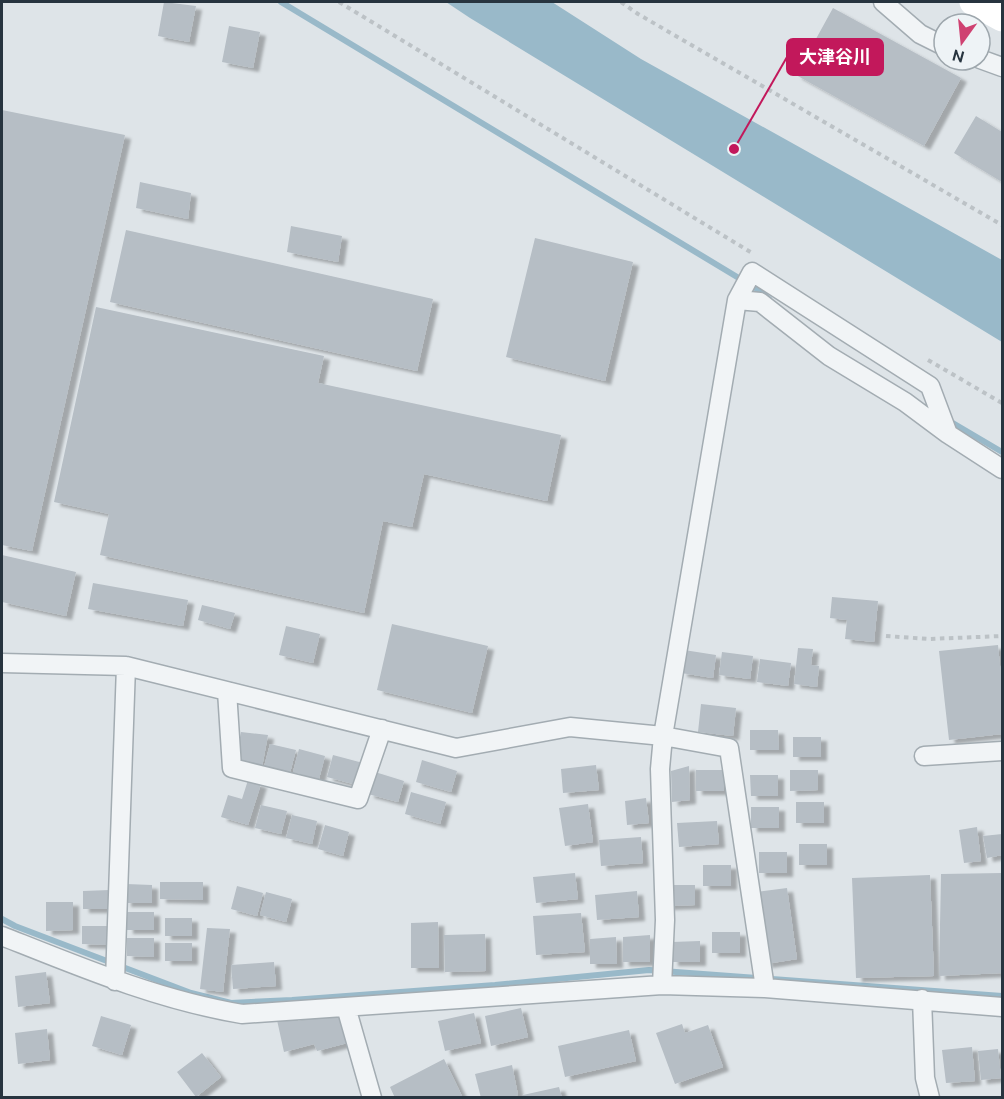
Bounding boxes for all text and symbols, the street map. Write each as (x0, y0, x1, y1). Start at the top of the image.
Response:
north arrow (932, 12, 992, 72)
callout: 大津谷川 (787, 39, 883, 75)
text: 大津谷川 (799, 46, 871, 66)
text: N (950, 46, 966, 67)

